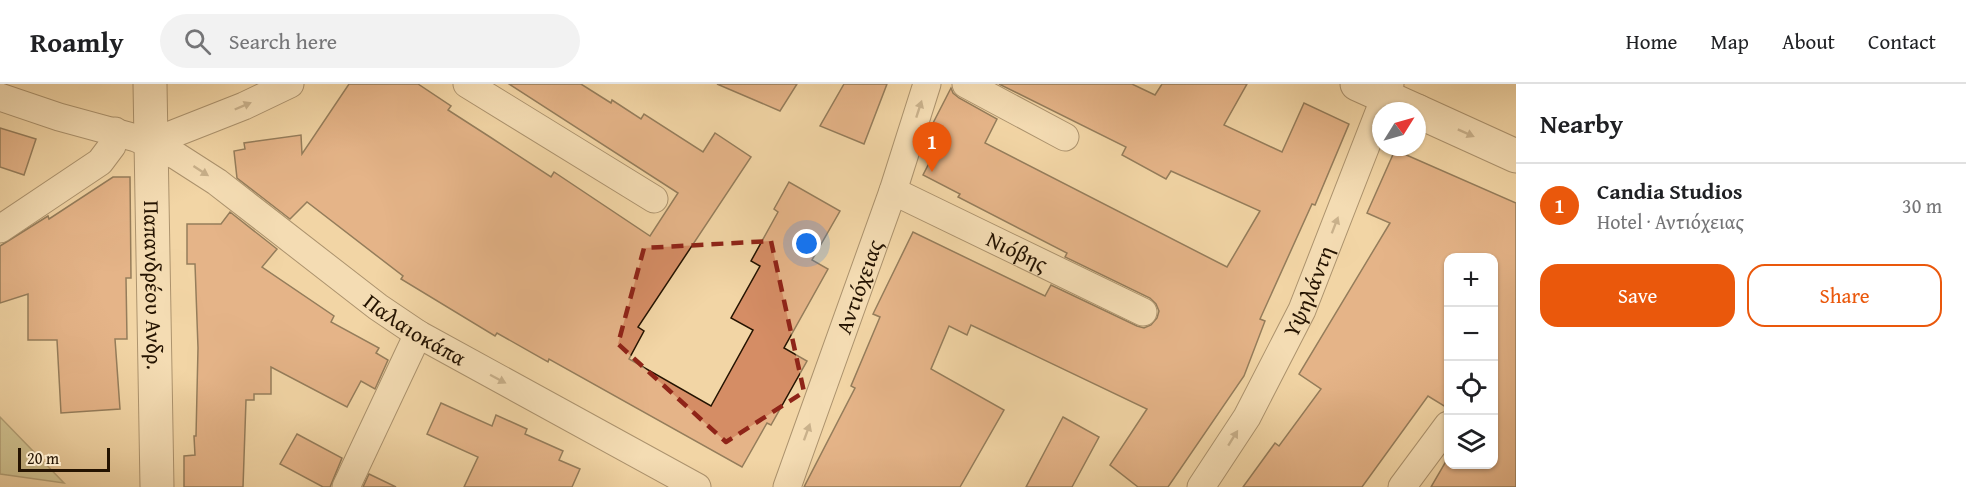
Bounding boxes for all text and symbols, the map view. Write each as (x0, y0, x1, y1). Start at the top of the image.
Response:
search box (160, 14, 580, 68)
text: Roamly (30, 21, 124, 62)
icon: search (181, 25, 214, 58)
text: Search here (229, 25, 337, 57)
text: Home (1626, 26, 1677, 57)
text: Map (1710, 26, 1749, 57)
text: About (1782, 26, 1835, 57)
text: Contact (1868, 26, 1936, 57)
one-way arrow (915, 100, 924, 118)
one-way arrow (234, 101, 252, 110)
north arrow (1372, 102, 1426, 156)
text: Nearby (1540, 104, 1623, 143)
pin: 1 (912, 122, 952, 172)
one-way arrow (1458, 129, 1475, 138)
one-way arrow (192, 166, 209, 177)
text: Candia Studios (1597, 175, 1742, 207)
text: 1 (1554, 191, 1565, 220)
text: 30 m (1902, 191, 1942, 220)
street label: Παπανδρέου Ανδρ. (136, 200, 171, 370)
text: Hotel · Αντιόχειας (1597, 207, 1744, 236)
one-way arrow (1331, 216, 1340, 234)
street label: Νιόβης (981, 223, 1054, 280)
your location (792, 229, 821, 258)
street label: Αντιόχειας (827, 234, 891, 338)
street label: Υψηλάντη (1274, 241, 1342, 343)
map controls (1444, 253, 1498, 469)
button: + (1444, 253, 1498, 307)
button: Save (1540, 264, 1735, 327)
button: Share (1747, 264, 1942, 327)
street label: Παλαιοκάπα (357, 286, 472, 374)
button: − (1444, 307, 1498, 361)
button: locate (1444, 361, 1498, 415)
one-way arrow (489, 374, 506, 384)
button: layers (1444, 415, 1498, 469)
one-way arrow (803, 423, 812, 441)
one-way arrow (1228, 430, 1239, 446)
scale bar (18, 445, 110, 472)
text: 20 m (27, 446, 59, 470)

